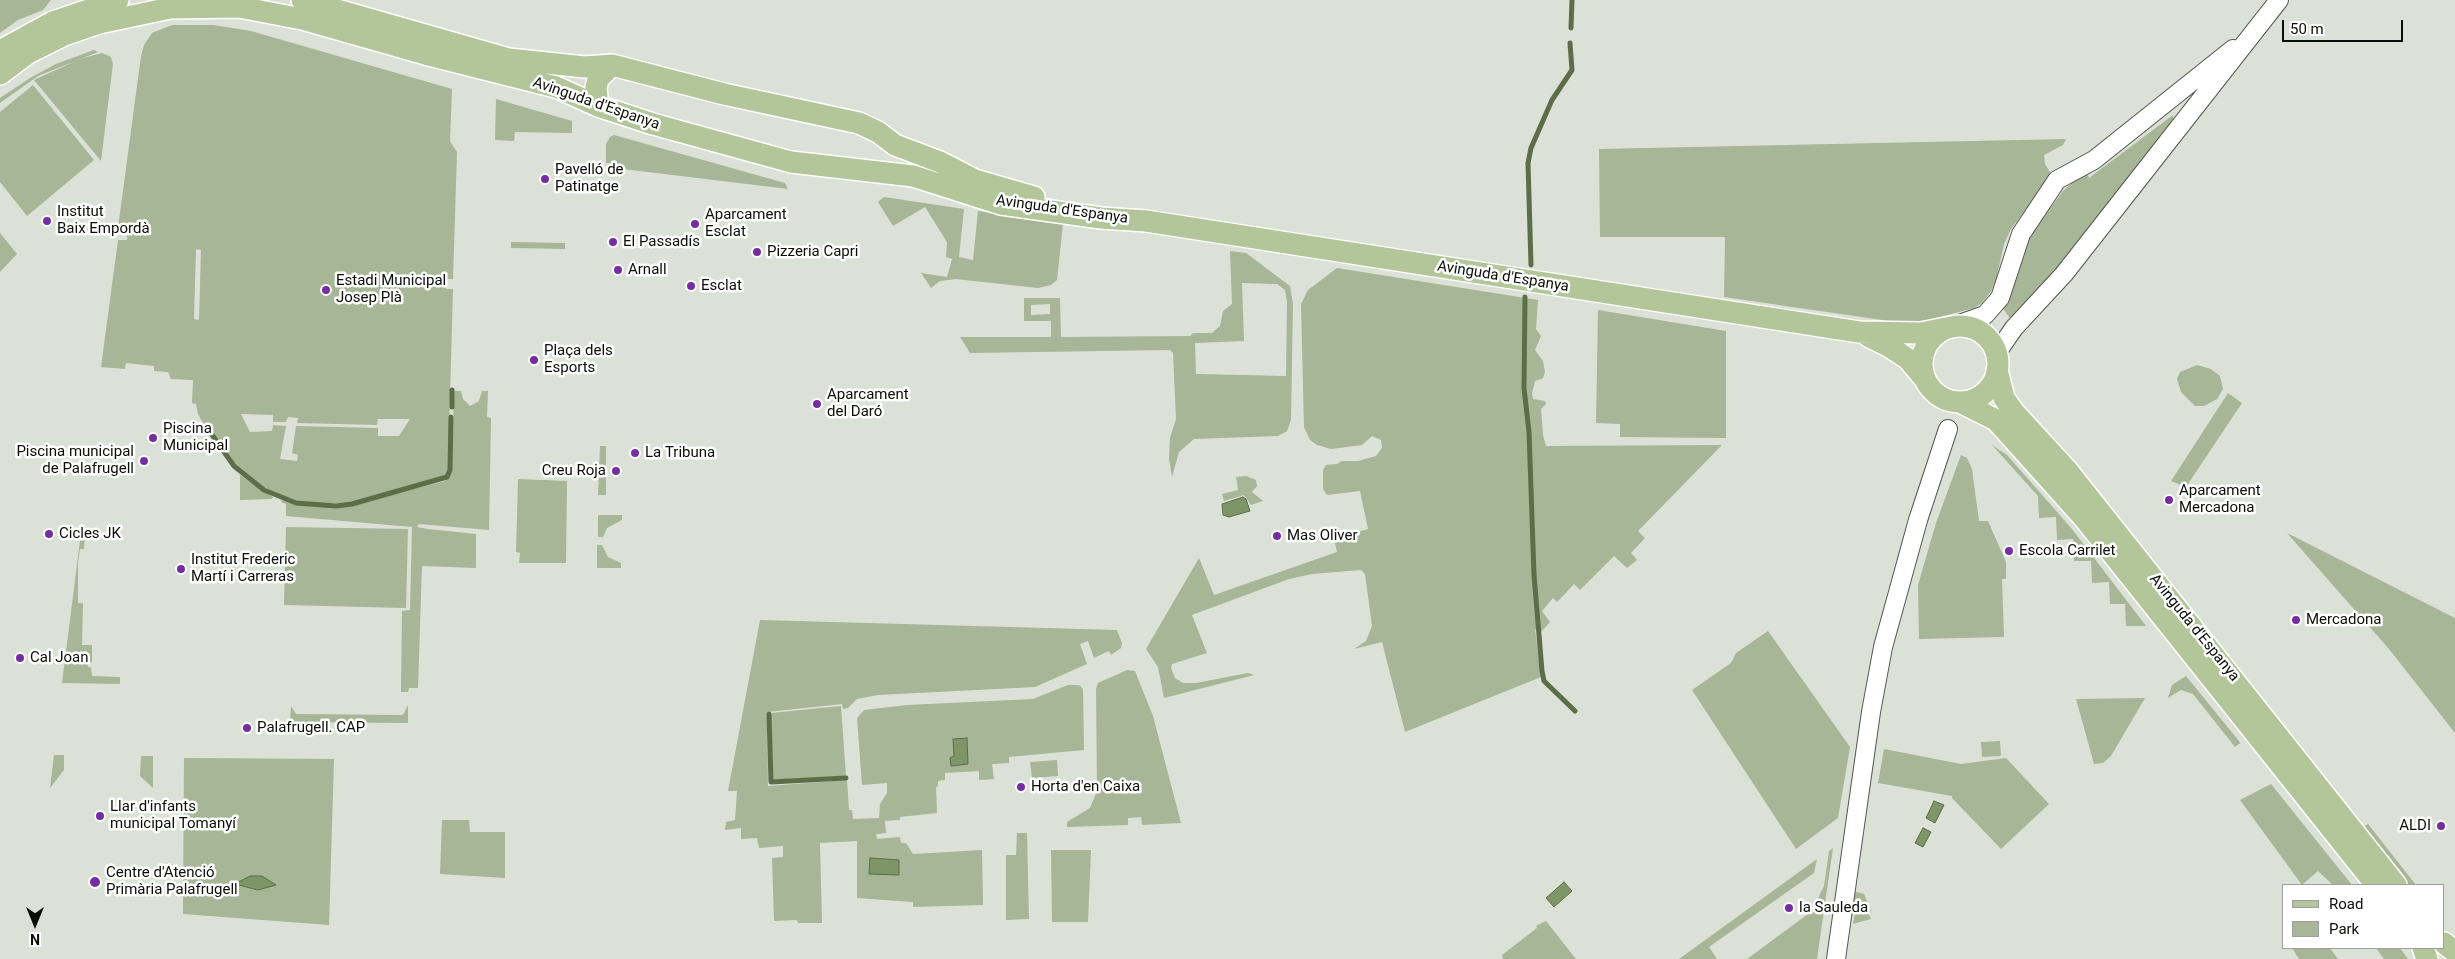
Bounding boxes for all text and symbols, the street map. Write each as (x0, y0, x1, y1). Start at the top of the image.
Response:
scale bar (2285, 10, 2406, 42)
text: 50 m (2290, 20, 2324, 38)
street label: Avinguda d'Espanya (530, 74, 662, 134)
place label: Pavelló de Patinatge (555, 161, 624, 196)
marker: Pavelló de Patinatge (539, 173, 551, 185)
street label: Avinguda d'Espanya (995, 192, 1129, 228)
place label: Institut Baix Empordà (57, 203, 150, 238)
place label: Aparcament Esclat (705, 206, 787, 241)
marker: Institut Baix Empordà (41, 215, 53, 227)
marker: Aparcament Esclat (689, 218, 701, 230)
place label: El Passadís (623, 233, 700, 251)
marker: El Passadís (607, 236, 619, 248)
place label: Pizzeria Capri (767, 243, 859, 261)
marker: Pizzeria Capri (751, 246, 763, 258)
street label: Avinguda d'Espanya (1436, 258, 1570, 296)
place label: Arnall (628, 261, 667, 279)
marker: Arnall (612, 264, 624, 276)
place label: Estadi Municipal Josep Plà (336, 272, 446, 307)
place label: Esclat (701, 277, 742, 295)
marker: Esclat (685, 280, 697, 292)
marker: Estadi Municipal Josep Plà (320, 284, 332, 296)
place label: Plaça dels Esports (544, 342, 613, 377)
marker: Plaça dels Esports (528, 354, 540, 366)
place label: Aparcament del Daró (827, 386, 909, 421)
marker: Aparcament del Daró (811, 398, 823, 410)
place label: Piscina Municipal (163, 420, 228, 455)
marker: Piscina Municipal (147, 432, 159, 444)
place label: Piscina municipal de Palafrugell (16, 443, 134, 478)
place label: La Tribuna (645, 444, 715, 462)
marker: La Tribuna (629, 447, 641, 459)
marker: Piscina municipal de Palafrugell (138, 455, 150, 467)
place label: Creu Roja (542, 462, 606, 480)
marker: Creu Roja (610, 465, 622, 477)
place label: Aparcament Mercadona (2179, 482, 2261, 517)
marker: Aparcament Mercadona (2163, 494, 2175, 506)
place label: Cicles JK (59, 525, 121, 543)
place label: Mas Oliver (1287, 527, 1358, 545)
marker: Cicles JK (43, 528, 55, 540)
marker: Mas Oliver (1271, 530, 1283, 542)
place label: Escola Carrilet (2019, 542, 2115, 560)
marker: Escola Carrilet (2003, 545, 2015, 557)
place label: Institut Frederic Martí i Carreras (191, 551, 295, 586)
marker: Institut Frederic Martí i Carreras (175, 563, 187, 575)
street label: Avinguda d'Espanya (2145, 571, 2243, 685)
place label: Mercadona (2306, 611, 2381, 629)
marker: Mercadona (2290, 614, 2302, 626)
place label: Cal Joan (30, 649, 89, 667)
marker: Cal Joan (14, 652, 26, 664)
place label: Palafrugell. CAP (257, 719, 365, 737)
marker: Palafrugell. CAP (241, 722, 253, 734)
place label: Horta d'en Caixa (1031, 778, 1140, 796)
marker: Horta d'en Caixa (1015, 781, 1027, 793)
place label: Llar d'infants municipal Tomanyí (110, 798, 236, 833)
marker: Llar d'infants municipal Tomanyí (94, 810, 106, 822)
place label: ALDI (2399, 817, 2431, 835)
marker: ALDI (2435, 820, 2447, 832)
place label: Centre d'Atenció Primària Palafrugell (106, 864, 238, 899)
marker: Centre d'Atenció Primària Palafrugell (88, 875, 102, 889)
legend (2282, 884, 2445, 949)
text: Road (2329, 895, 2363, 913)
north arrow (10, 899, 60, 949)
place label: la Sauleda (1799, 899, 1868, 917)
marker: la Sauleda (1783, 902, 1795, 914)
text: Park (2329, 920, 2359, 938)
text: N (30, 931, 40, 947)

